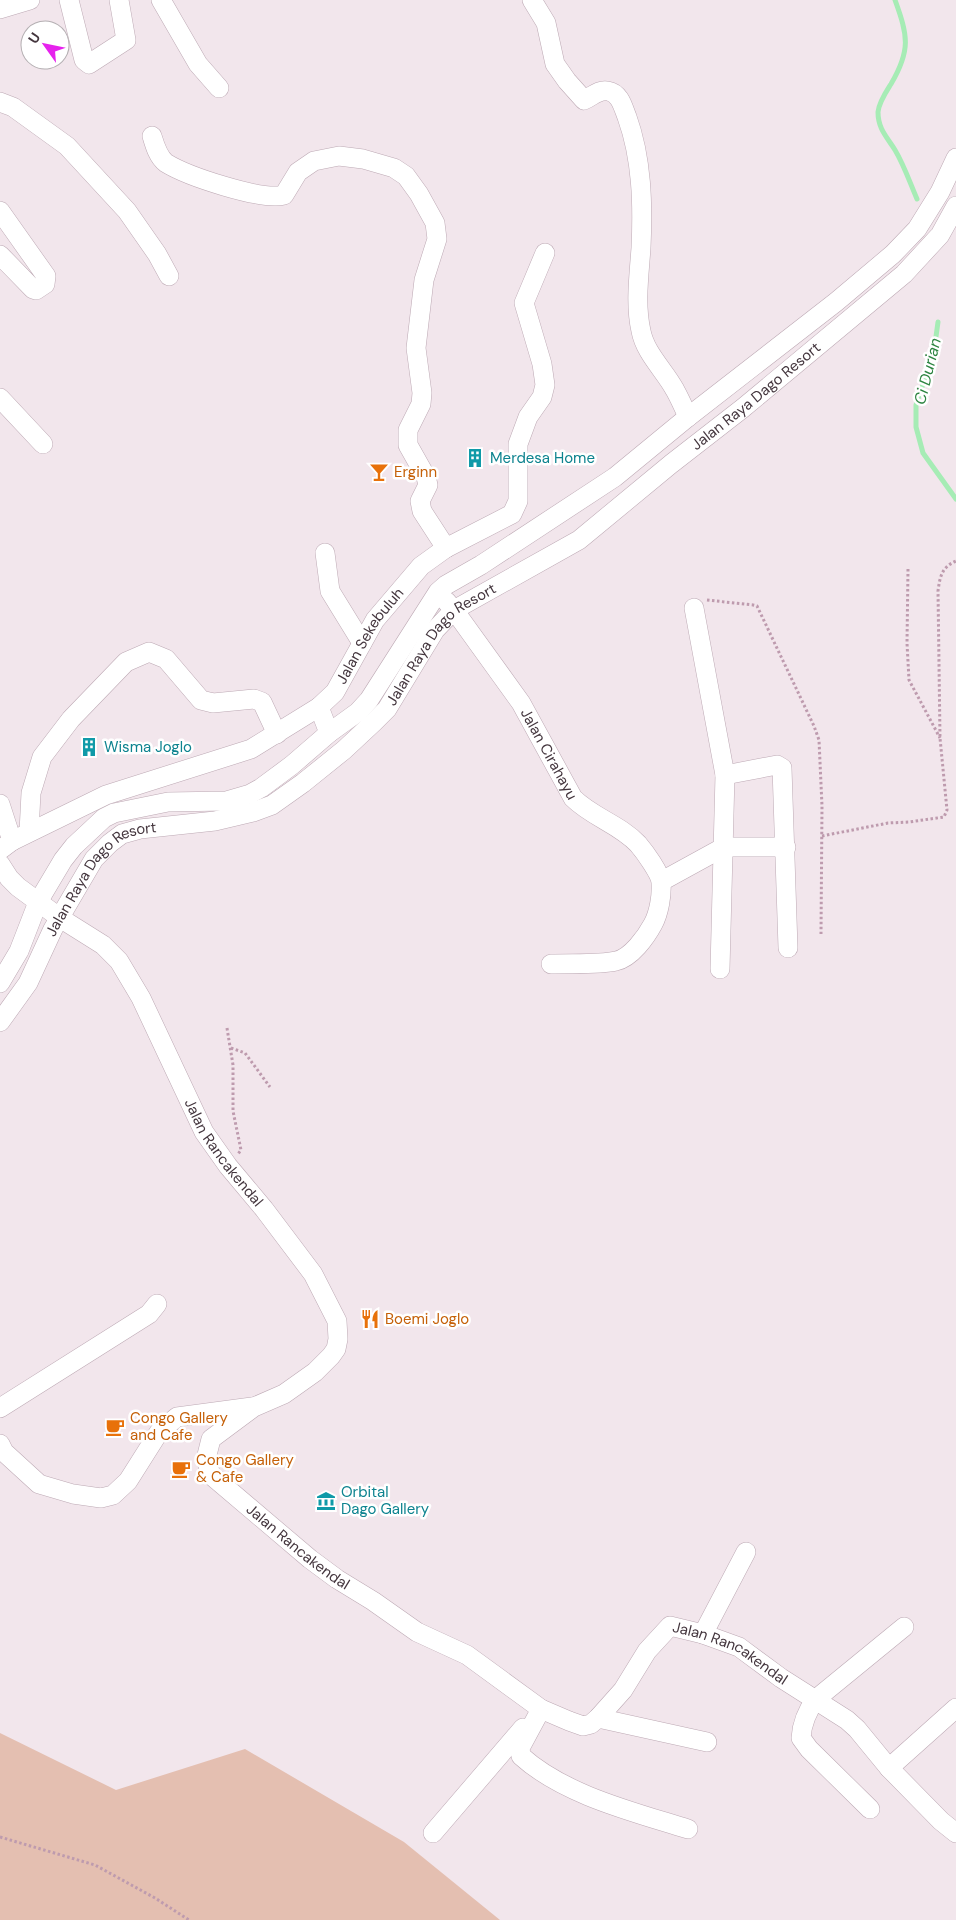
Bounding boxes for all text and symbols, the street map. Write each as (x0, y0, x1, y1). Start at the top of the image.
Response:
north arrow (20, 20, 70, 70)
text: U (24, 29, 44, 47)
water label: Ci Durian (909, 336, 946, 407)
street label: Jalan Raya Dago Resort (687, 338, 825, 455)
building icon: Merdesa Home (464, 447, 486, 469)
place label: Merdesa Home (490, 448, 595, 468)
bar icon: Erginn (368, 461, 390, 483)
place label: Erginn (394, 462, 437, 482)
street label: Jalan Raya Dago Resort (381, 578, 500, 709)
street label: Jalan Sekebuluh (331, 583, 408, 688)
street label: Jalan Cirahayu (516, 705, 582, 803)
building icon: Wisma Joglo (78, 736, 100, 758)
place label: Wisma Joglo (104, 737, 192, 757)
street label: Jalan Raya Dago Resort (41, 817, 158, 940)
street label: Jalan Rancakendal (180, 1095, 268, 1211)
restaurant icon: Boemi Joglo (359, 1308, 381, 1330)
place label: Boemi Joglo (385, 1309, 469, 1329)
place label: Congo Gallery and Cafe (130, 1408, 229, 1445)
cafe icon: Congo Gallery and Cafe (104, 1416, 126, 1438)
place label: Congo Gallery & Cafe (196, 1450, 295, 1487)
cafe icon: Congo Gallery & Cafe (170, 1458, 192, 1480)
place label: Orbital Dago Gallery (341, 1482, 430, 1519)
museum icon: Orbital Dago Gallery (315, 1490, 337, 1512)
street label: Jalan Rancakendal (242, 1499, 353, 1594)
street label: Jalan Rancakendal (671, 1617, 791, 1690)

